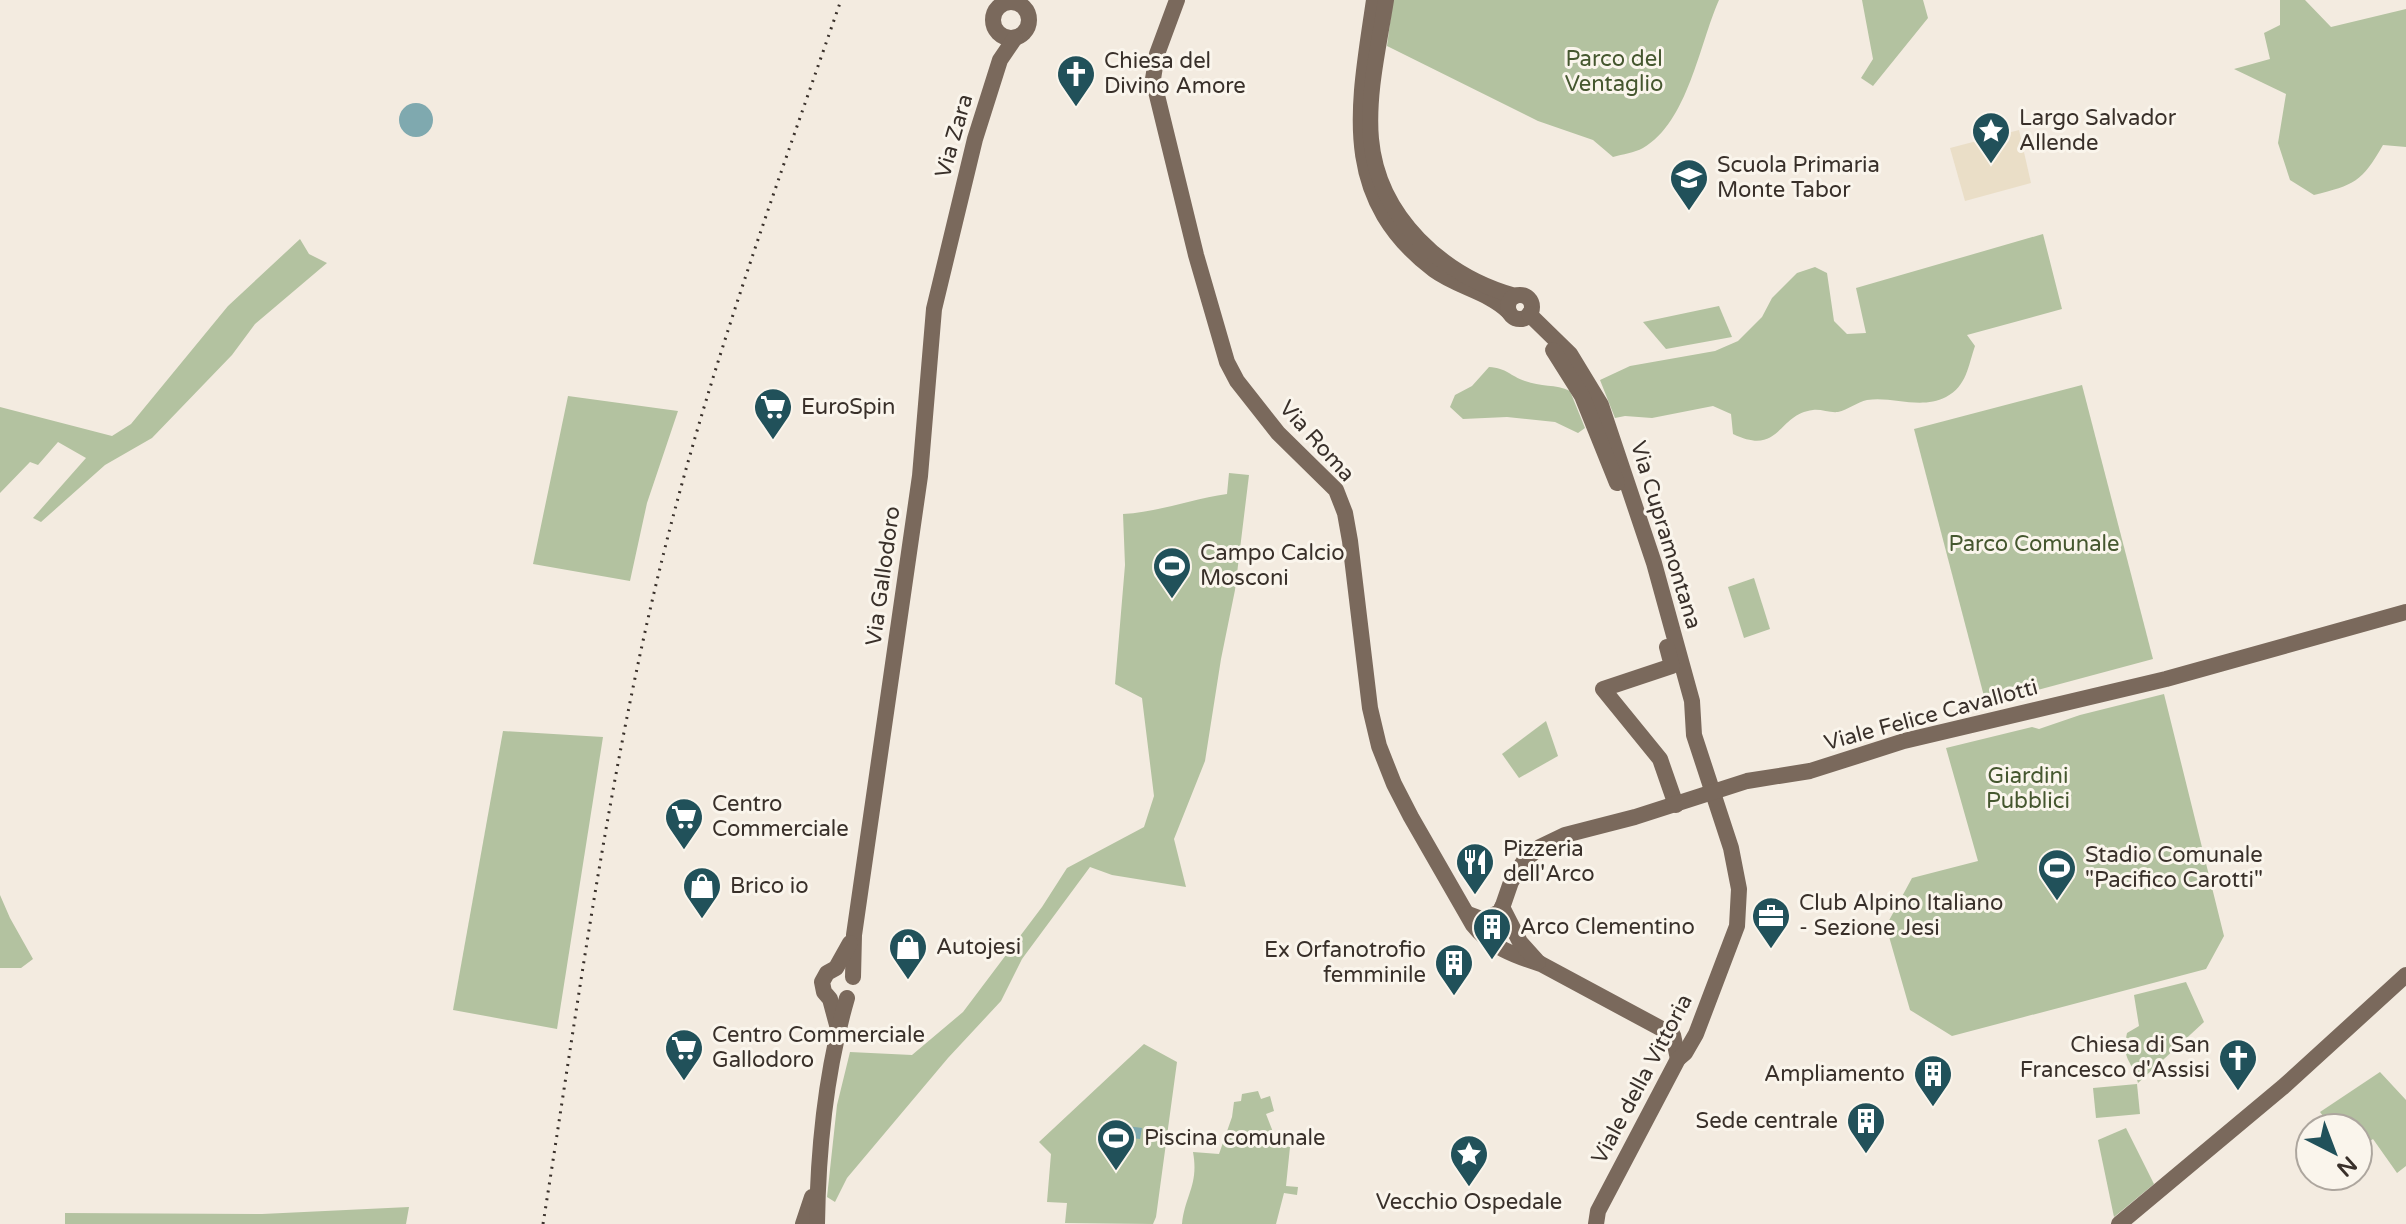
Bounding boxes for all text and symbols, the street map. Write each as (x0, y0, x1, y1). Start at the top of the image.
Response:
park label: Parco del Ventaglio (1565, 46, 1663, 97)
place label: Chiesa del Divino Amore (1104, 48, 1246, 99)
church icon: Chiesa del Divino Amore (1055, 53, 1097, 108)
street label: Via Zara (930, 91, 978, 181)
place label: Largo Salvador Allende (2019, 105, 2177, 156)
place icon: Largo Salvador Allende (1970, 110, 2012, 165)
place label: Scuola Primaria Monte Tabor (1717, 152, 1880, 203)
school or university icon: Scuola Primaria Monte Tabor (1668, 157, 1710, 212)
supermarket icon: EuroSpin (752, 386, 794, 441)
place label: EuroSpin (801, 394, 895, 420)
street label: Via Roma (1274, 395, 1360, 487)
street label: Via Cupramontana (1625, 438, 1707, 632)
street label: Via Gallodoro (860, 505, 906, 647)
park label: Parco Comunale (1949, 531, 2119, 557)
place label: Campo Calcio Mosconi (1200, 540, 1345, 591)
sports icon: Campo Calcio Mosconi (1151, 545, 1193, 600)
street label: Viale Felice Cavallotti (1821, 674, 2041, 756)
park label: Giardini Pubblici (1986, 763, 2070, 814)
place label: Centro Commerciale (712, 791, 849, 842)
supermarket icon: Centro Commerciale (663, 796, 705, 851)
place label: Pizzeria dell'Arco (1503, 836, 1595, 887)
restaurant icon: Pizzeria dell'Arco (1454, 841, 1496, 896)
place label: Stadio Comunale "Pacifico Carotti" (2085, 842, 2263, 893)
sports icon: Stadio Comunale "Pacifico Carotti" (2036, 847, 2078, 902)
shop icon: Brico io (681, 865, 723, 920)
place label: Brico io (730, 873, 809, 899)
place label: Club Alpino Italiano - Sezione Jesi (1799, 890, 2003, 941)
office icon: Club Alpino Italiano - Sezione Jesi (1750, 895, 1792, 950)
building icon: Arco Clementino (1471, 906, 1513, 961)
place label: Arco Clementino (1520, 914, 1695, 940)
shop icon: Autojesi (887, 926, 929, 981)
place label: Autojesi (936, 934, 1021, 960)
place label: Ex Orfanotrofio femminile (1264, 937, 1426, 988)
building icon: Ex Orfanotrofio femminile (1433, 942, 1475, 997)
street label: Viale della Vittoria (1586, 990, 1698, 1168)
place label: Centro Commerciale Gallodoro (712, 1022, 925, 1073)
supermarket icon: Centro Commerciale Gallodoro (663, 1027, 705, 1082)
place label: Chiesa di San Francesco d'Assisi (2020, 1032, 2210, 1083)
church icon: Chiesa di San Francesco d'Assisi (2217, 1037, 2259, 1092)
building icon: Ampliamento (1912, 1053, 1954, 1108)
place label: Ampliamento (1764, 1061, 1905, 1087)
building icon: Sede centrale (1845, 1100, 1887, 1155)
place label: Sede centrale (1696, 1108, 1838, 1134)
north arrow (2294, 1112, 2374, 1192)
sports icon: Piscina comunale (1095, 1117, 1137, 1172)
place label: Piscina comunale (1144, 1125, 1326, 1151)
place icon: Vecchio Ospedale (1448, 1133, 1490, 1188)
text: N (2331, 1151, 2362, 1182)
place label: Vecchio Ospedale (1376, 1189, 1562, 1215)

